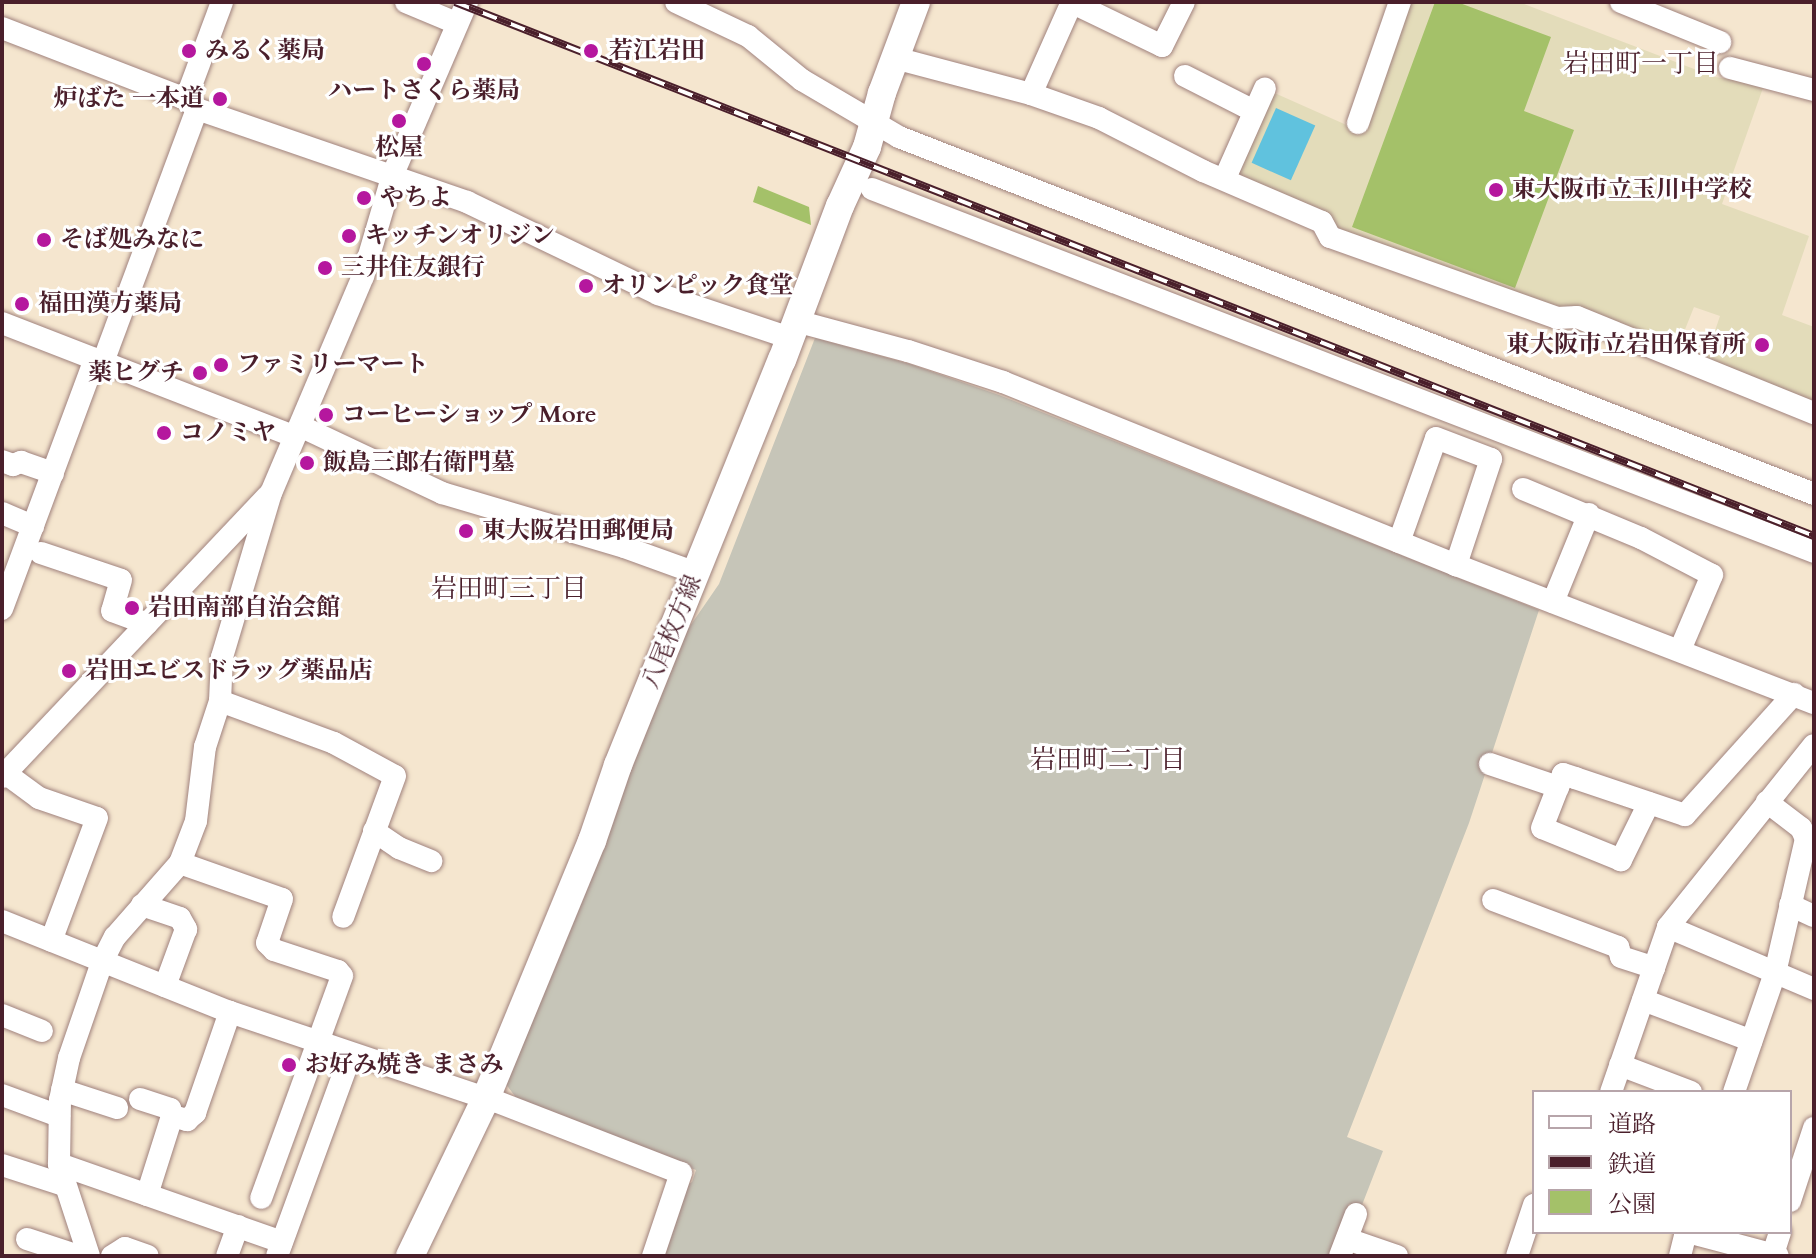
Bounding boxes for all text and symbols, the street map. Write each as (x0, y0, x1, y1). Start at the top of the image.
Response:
place label: みるく薬局 (205, 37, 325, 65)
place label: 若江岩田 (609, 37, 705, 65)
marker: 若江岩田 (580, 40, 602, 62)
marker: みるく薬局 (180, 42, 198, 60)
district label: 岩田町一丁目 (1563, 48, 1719, 80)
marker: ハートさくら薬局 (415, 55, 433, 73)
place label: ハートさくら薬局 (328, 77, 520, 105)
place label: 炉ばた 一本道 (54, 85, 204, 113)
marker: 炉ばた 一本道 (211, 90, 229, 108)
marker: 松屋 (390, 112, 408, 130)
place label: 松屋 (375, 134, 423, 162)
place label: 東大阪市立玉川中学校 (1512, 176, 1752, 204)
marker: 東大阪市立玉川中学校 (1487, 181, 1505, 199)
place label: やちよ (380, 184, 452, 212)
marker: やちよ (355, 189, 373, 207)
place label: キッチンオリジン (365, 222, 557, 250)
place label: そば処みなに (60, 226, 204, 254)
marker: キッチンオリジン (340, 227, 358, 245)
marker: そば処みなに (35, 231, 53, 249)
place label: 三井住友銀行 (341, 254, 485, 282)
marker: 三井住友銀行 (316, 259, 334, 277)
place label: オリンピック食堂 (602, 272, 794, 300)
marker: オリンピック食堂 (577, 277, 595, 295)
place label: 福田漢方薬局 (38, 290, 182, 318)
marker: 福田漢方薬局 (13, 295, 31, 313)
place label: 東大阪市立岩田保育所 (1506, 331, 1746, 359)
marker: 東大阪市立岩田保育所 (1753, 336, 1771, 354)
place label: ファミリーマート (237, 351, 429, 379)
marker: ファミリーマート (212, 356, 230, 374)
place label: 薬ヒグチ (88, 359, 184, 387)
marker: 薬ヒグチ (191, 364, 209, 382)
place label: コーヒーショップ More (342, 401, 597, 429)
marker: コーヒーショップ More (317, 406, 335, 424)
place label: コノミヤ (180, 419, 276, 447)
marker: コノミヤ (155, 424, 173, 442)
place label: 飯島三郎右衛門墓 (323, 449, 515, 477)
marker: 飯島三郎右衛門墓 (298, 454, 316, 472)
place label: 東大阪岩田郵便局 (482, 517, 674, 545)
marker: 東大阪岩田郵便局 (457, 522, 475, 540)
street label: 八尾枚方線 (636, 571, 708, 693)
district label: 岩田町三丁目 (431, 573, 587, 605)
place label: 岩田南部自治会館 (148, 594, 340, 622)
marker: 岩田南部自治会館 (123, 599, 141, 617)
place label: 岩田エビスドラッグ薬品店 (85, 657, 373, 685)
marker: 岩田エビスドラッグ薬品店 (60, 662, 78, 680)
district label: 岩田町二丁目 (1030, 744, 1186, 776)
place label: お好み焼き まさみ (305, 1051, 503, 1079)
marker: お好み焼き まさみ (280, 1056, 298, 1074)
legend (1532, 1090, 1792, 1234)
text: 道路 (1608, 1108, 1656, 1141)
text: 鉄道 (1608, 1148, 1656, 1181)
text: 公園 (1608, 1188, 1656, 1221)

